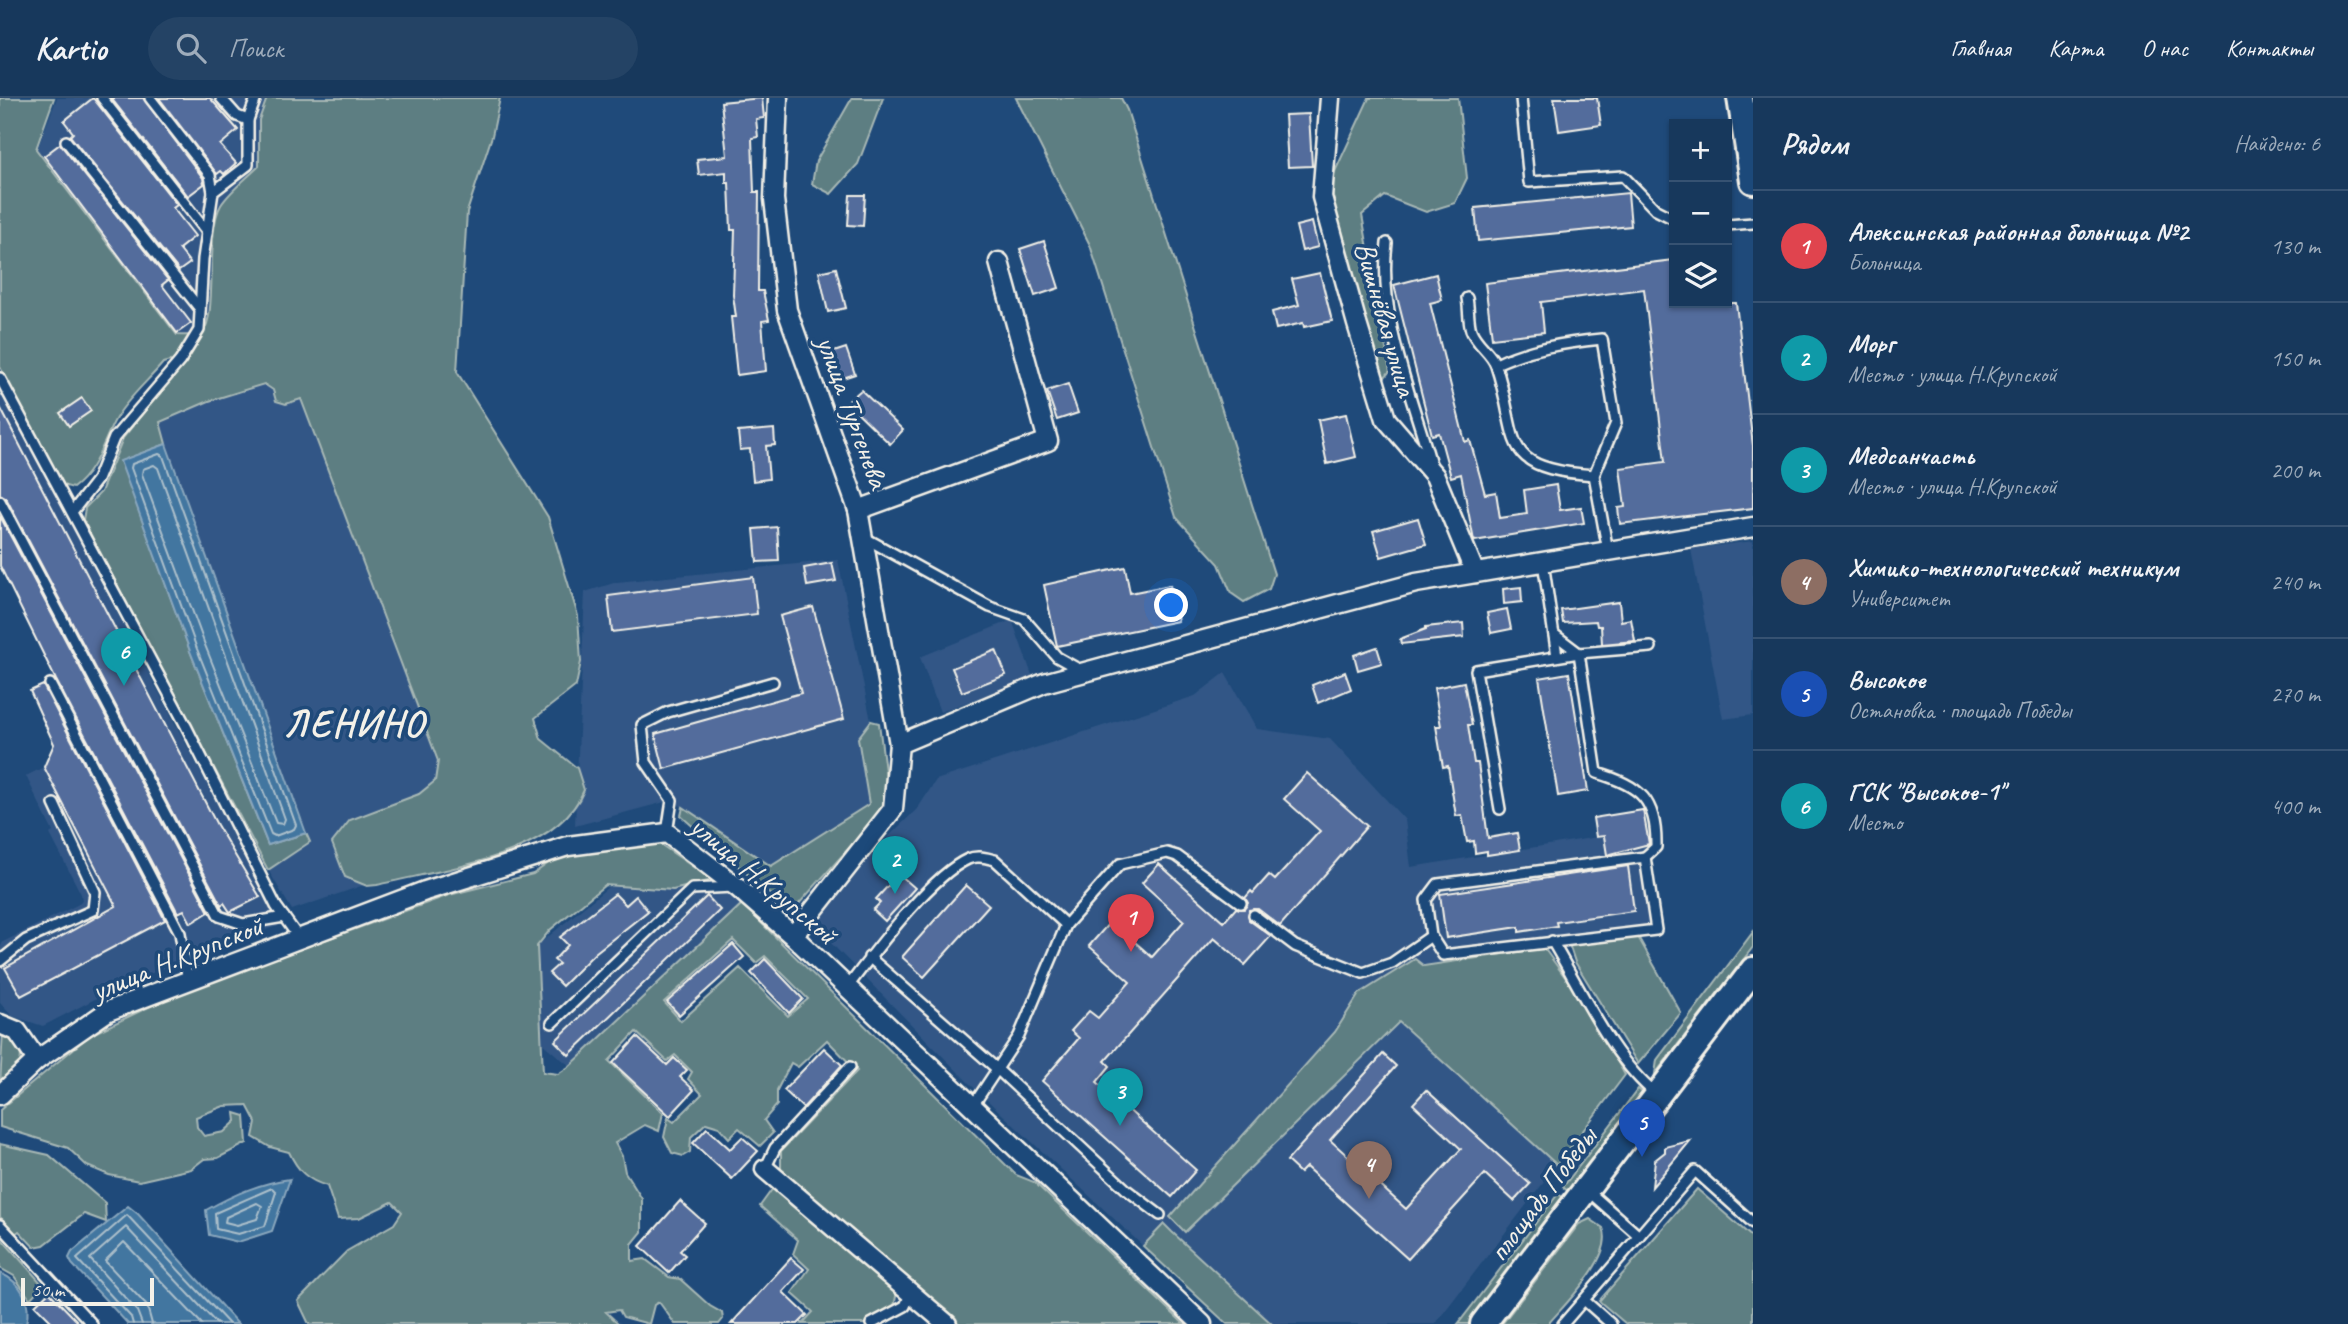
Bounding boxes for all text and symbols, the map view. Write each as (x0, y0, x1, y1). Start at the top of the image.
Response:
search box (148, 17, 638, 80)
text: Kartio (35, 27, 106, 69)
icon: search (172, 29, 210, 67)
text: Поиск (228, 32, 283, 65)
text: Главная (1950, 33, 2011, 63)
text: Карта (2049, 33, 2103, 63)
text: О нас (2141, 33, 2188, 63)
text: Контакты (2226, 33, 2313, 63)
map controls (1669, 119, 1732, 308)
button: + (1669, 119, 1732, 182)
text: Рядом (1781, 125, 1848, 163)
text: Найдено: 6 (2234, 129, 2320, 158)
button: − (1669, 182, 1732, 245)
text: Алексинская районная больница №2 (1848, 215, 2188, 248)
text: 1 (1799, 232, 1809, 261)
text: 130 m (2271, 232, 2320, 261)
street label: Вишнёвая улица (1346, 237, 1427, 403)
button: layers (1669, 245, 1732, 308)
text: Больница (1848, 248, 1920, 277)
text: Морг (1848, 327, 1895, 360)
street label: улица Тургенева (807, 329, 899, 495)
text: 2 (1799, 344, 1809, 373)
text: 150 m (2271, 344, 2320, 373)
text: Место · улица Н.Крупской (1848, 360, 2057, 389)
text: Медсанчасть (1848, 439, 1974, 472)
text: 3 (1799, 456, 1809, 485)
text: 200 m (2271, 456, 2320, 485)
text: Место · улица Н.Крупской (1848, 472, 2057, 501)
text: Химико-технологический техникум (1848, 551, 2178, 584)
text: 4 (1799, 568, 1809, 597)
text: 240 m (2271, 568, 2320, 597)
text: Университет (1848, 584, 1950, 613)
your location (1154, 588, 1188, 622)
pin: 6 (101, 628, 147, 686)
text: Высокое (1848, 663, 1925, 696)
text: 5 (1799, 680, 1809, 709)
text: 270 m (2271, 680, 2320, 709)
text: Остановка · площадь Победы (1848, 696, 2071, 725)
district label: ЛЕНИНО (283, 700, 428, 747)
text: ГСК "Высокое-1" (1848, 775, 2004, 808)
text: 6 (1799, 792, 1809, 821)
text: 400 m (2271, 792, 2320, 821)
street label: улица Н.Крупской (681, 806, 847, 954)
text: Место (1848, 808, 1902, 837)
pin: 2 (872, 836, 918, 894)
pin: 1 (1108, 894, 1154, 952)
street label: улица Н.Крупской (84, 906, 270, 1010)
pin: 3 (1097, 1068, 1143, 1126)
pin: 5 (1619, 1099, 1665, 1157)
street label: площадь Победы (1479, 1117, 1606, 1269)
pin: 4 (1346, 1141, 1392, 1199)
scale bar (21, 1275, 154, 1307)
text: 50 m (32, 1278, 64, 1302)

